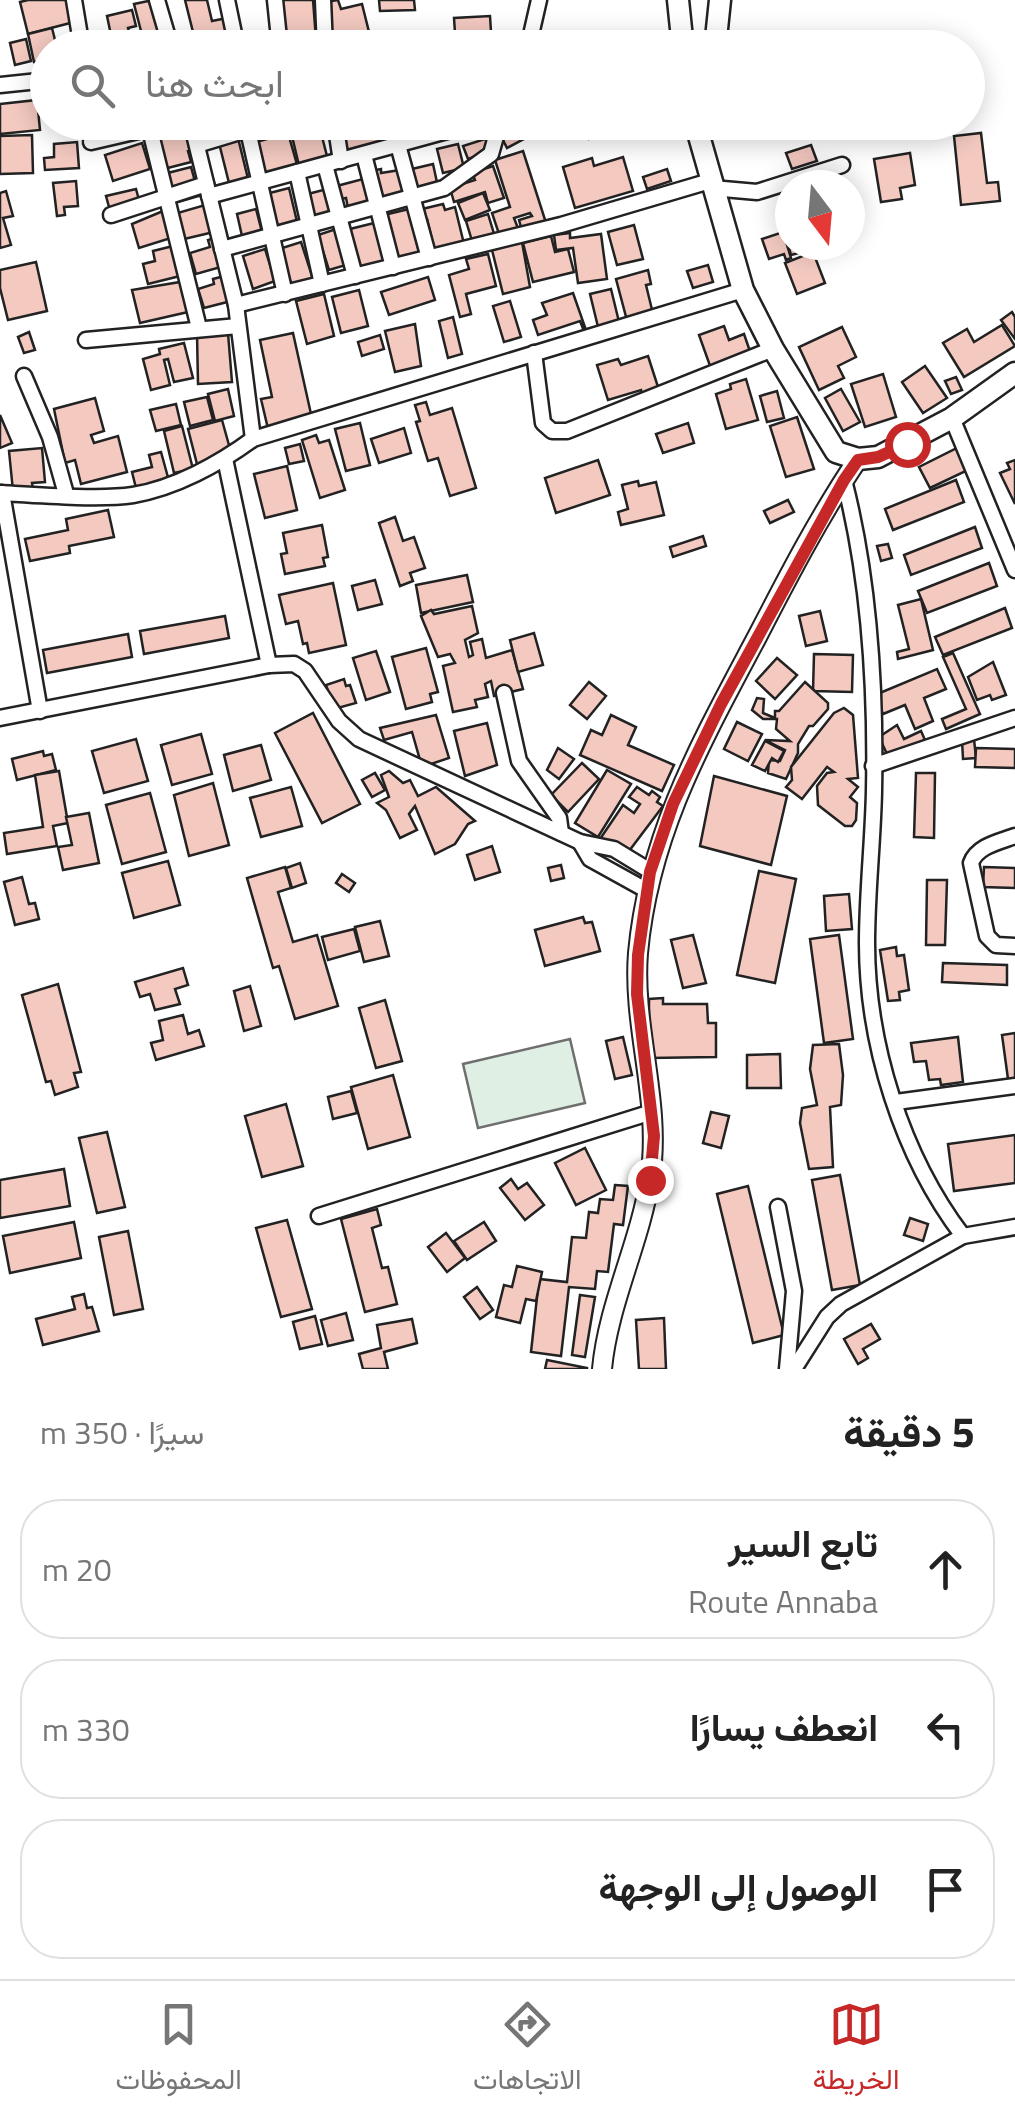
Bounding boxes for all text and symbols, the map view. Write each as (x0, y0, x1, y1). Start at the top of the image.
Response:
search box (30, 30, 985, 140)
text: ابحث هنا (145, 54, 284, 112)
icon: search (65, 58, 120, 113)
north arrow (775, 170, 865, 260)
route start (885, 422, 931, 468)
route end (628, 1158, 674, 1204)
text: 5 دقيقة (843, 1399, 975, 1463)
text: سيرًا · 350 m (40, 1408, 204, 1456)
text: تابع السير (728, 1514, 878, 1572)
icon: ahead (918, 1542, 973, 1597)
text: 20 m (42, 1545, 112, 1593)
text: Route Annaba (688, 1577, 878, 1625)
text: انعطف يسارًا (690, 1698, 878, 1756)
icon: left (918, 1702, 973, 1757)
text: 330 m (42, 1705, 130, 1753)
text: الوصول إلى الوجهة (599, 1858, 878, 1916)
icon: arrive (918, 1862, 973, 1917)
tab: المحفوظات (116, 1997, 242, 2104)
tab: الاتجاهات (473, 1997, 582, 2104)
tab: الخريطة (813, 1997, 899, 2104)

